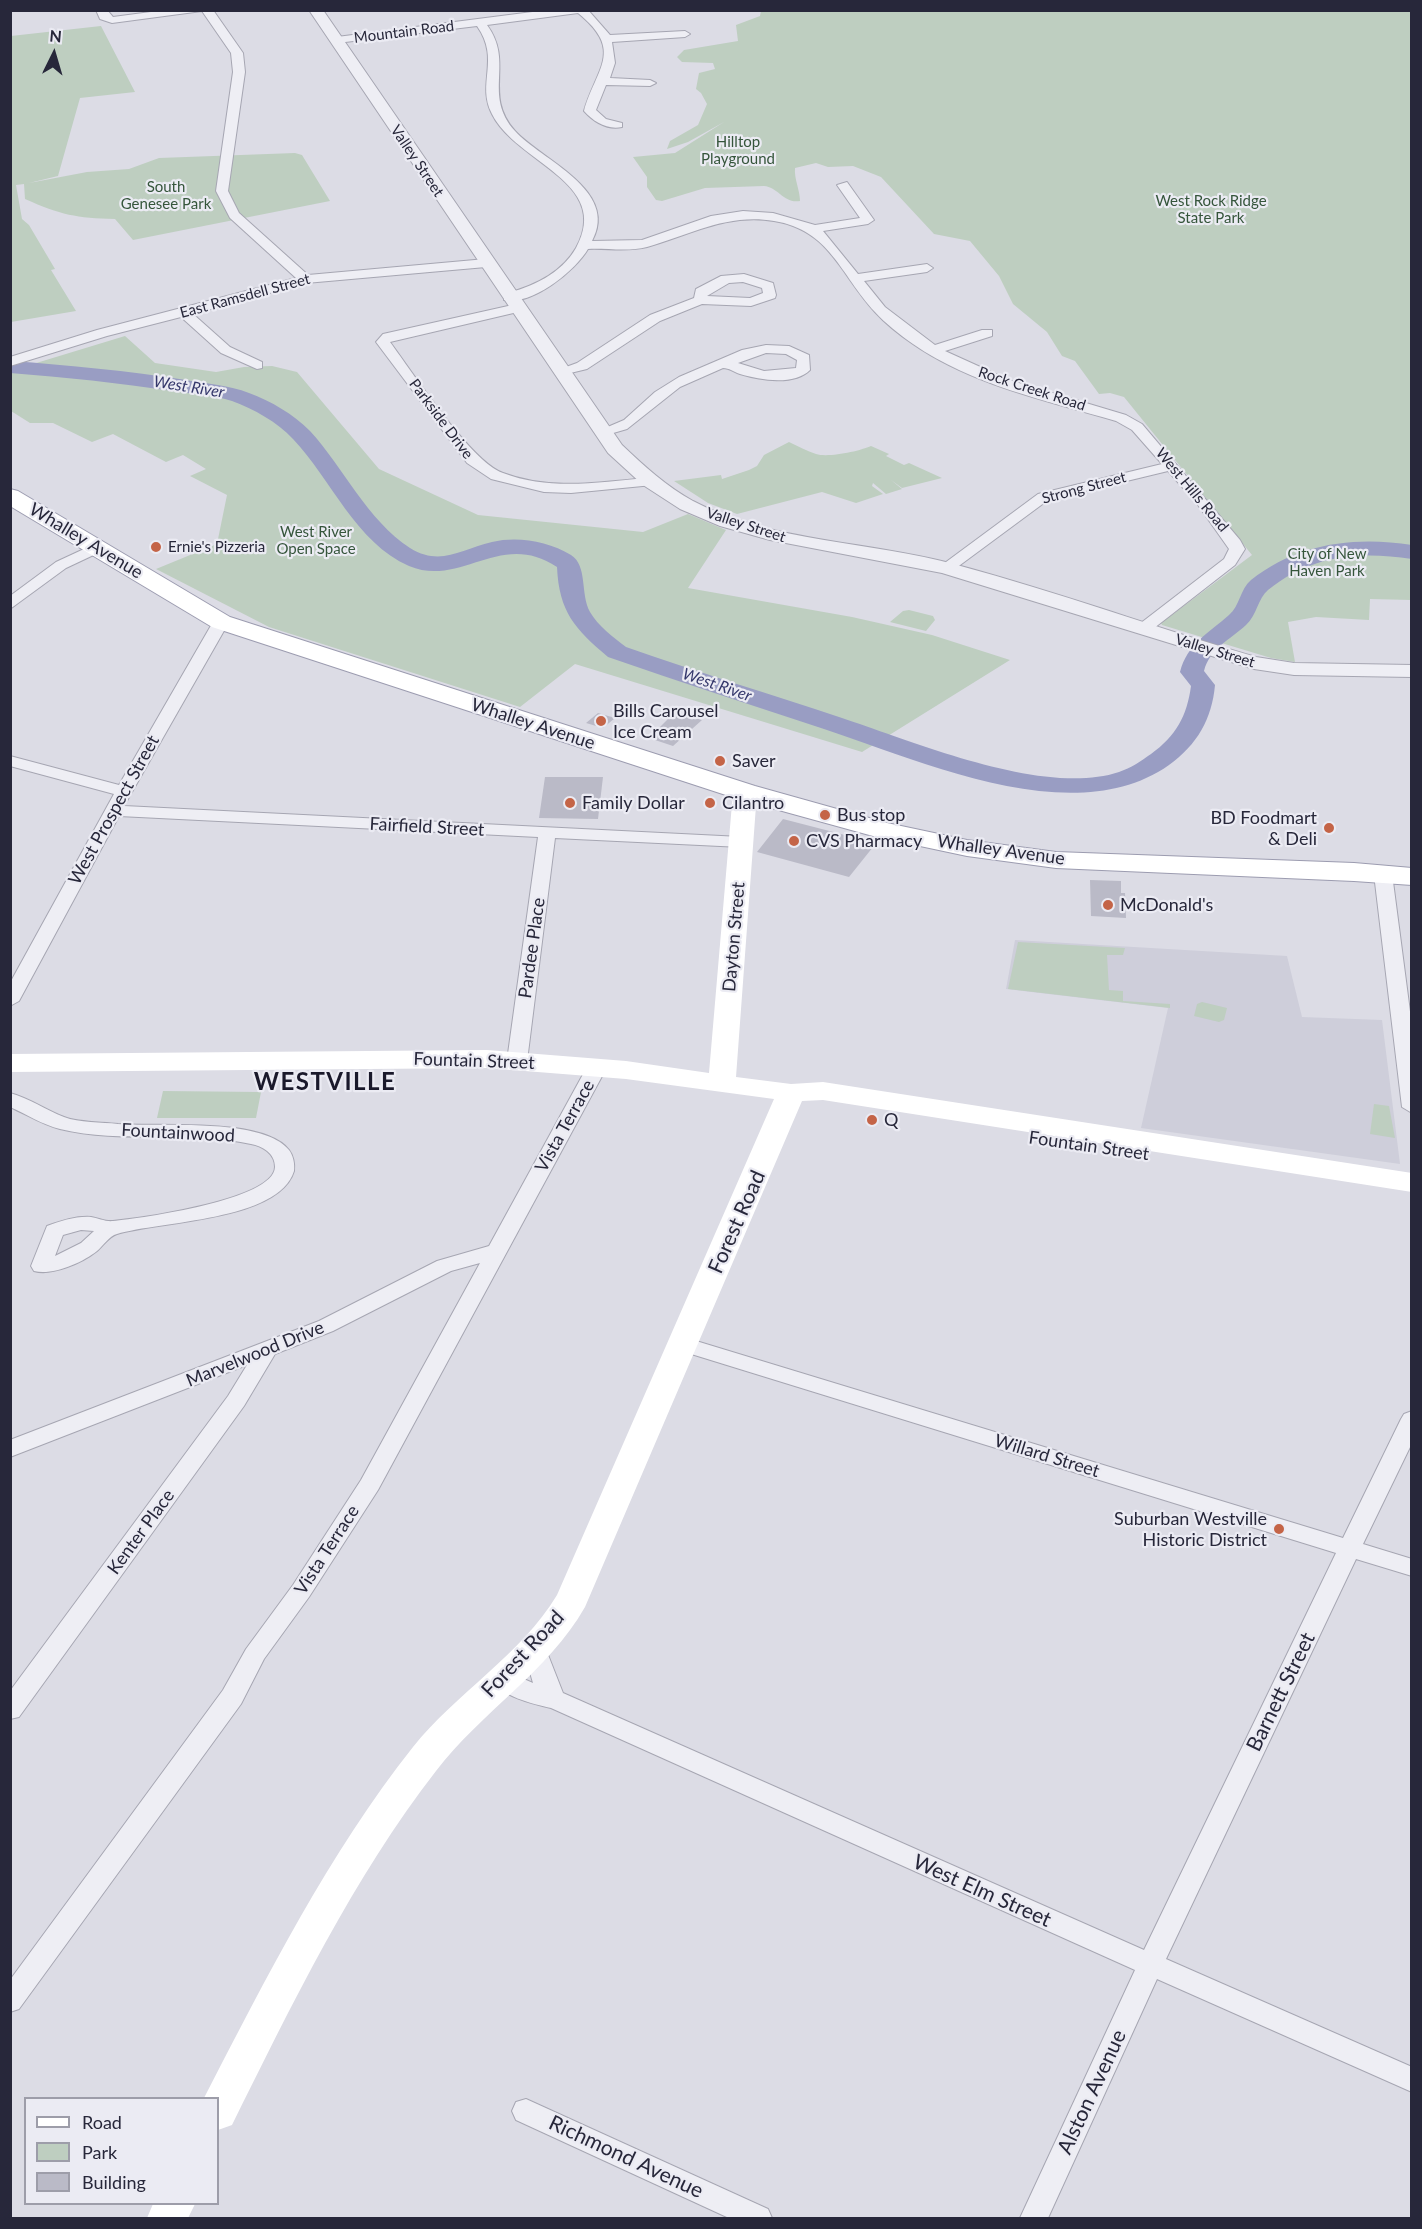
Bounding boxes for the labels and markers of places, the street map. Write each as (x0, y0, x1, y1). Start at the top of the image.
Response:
place label: Ernie's Pizzeria (168, 538, 265, 556)
marker: Ernie's Pizzeria (149, 540, 163, 554)
place label: Bills Carousel Ice Cream (613, 700, 719, 742)
marker: Bills Carousel Ice Cream (594, 714, 608, 728)
place label: Saver (732, 750, 775, 772)
marker: Saver (713, 754, 727, 768)
place label: Family Dollar (582, 792, 685, 814)
place label: Cilantro (722, 792, 784, 814)
marker: Family Dollar (563, 796, 577, 810)
marker: Cilantro (703, 796, 717, 810)
place label: Bus stop (837, 804, 905, 826)
place label: BD Foodmart & Deli (1210, 807, 1317, 850)
marker: Bus stop (818, 808, 832, 822)
marker: BD Foodmart & Deli (1322, 821, 1336, 835)
place label: CVS Pharmacy (806, 830, 922, 852)
marker: CVS Pharmacy (787, 834, 801, 848)
place label: McDonald's (1120, 894, 1213, 916)
marker: McDonald's (1101, 898, 1115, 912)
place label: Q (884, 1109, 898, 1131)
marker: Q (865, 1113, 879, 1127)
place label: Suburban Westville Historic District (1114, 1508, 1267, 1550)
marker: Suburban Westville Historic District (1272, 1522, 1286, 1536)

